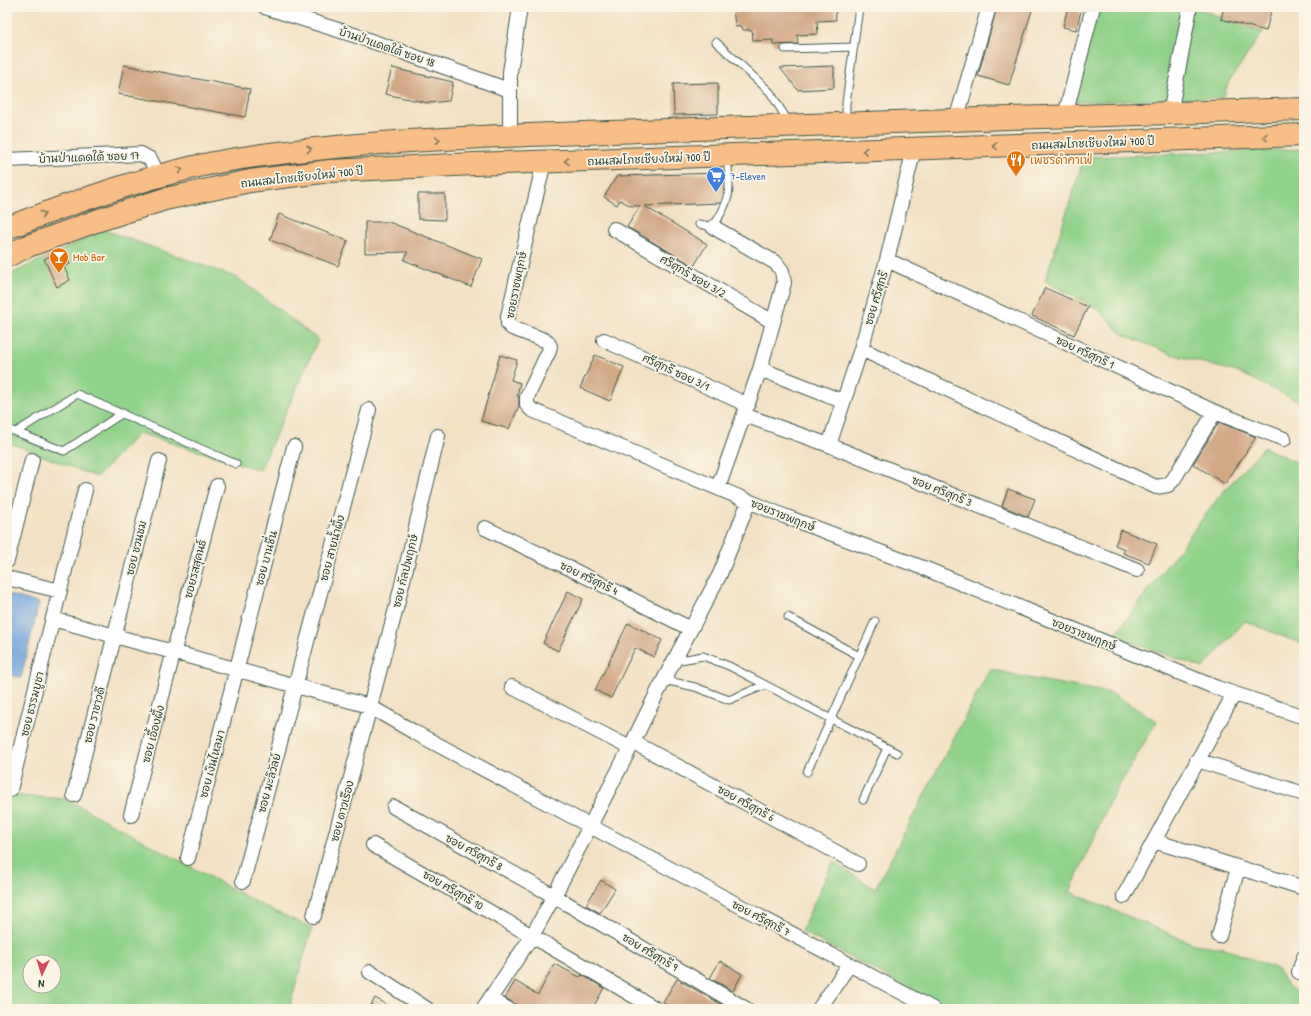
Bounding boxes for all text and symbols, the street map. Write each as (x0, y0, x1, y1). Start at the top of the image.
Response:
street label: บ้านป่าแดดใต้ ซอย 18 (337, 23, 437, 70)
one-way arrow (1262, 132, 1268, 141)
street label: ถนนสมโภชเชียงใหม่ 700 ปี (1031, 133, 1155, 152)
one-way arrow (435, 135, 441, 144)
one-way arrow (992, 142, 998, 150)
one-way arrow (306, 145, 312, 154)
street label: บ้านป่าแดดใต้ ซอย 17 (38, 147, 140, 166)
one-way arrow (862, 147, 868, 155)
street label: ถนนสมโภชเชียงใหม่ 700 ปี (587, 149, 711, 168)
restaurant icon: เพชรดำคาเฟ่ (1005, 149, 1027, 177)
place label: เพชรดำคาเฟ่ (1030, 152, 1092, 167)
one-way arrow (564, 157, 570, 165)
street label: ถนนสมโภชเชียงใหม่ 700 ปี (240, 163, 364, 190)
supermarket icon: 7-Eleven (705, 165, 727, 193)
one-way arrow (177, 167, 184, 175)
place label: 7-Eleven (730, 169, 766, 183)
one-way arrow (40, 210, 47, 218)
bar icon: Mob Bar (48, 246, 70, 274)
place label: Mob Bar (73, 250, 106, 264)
street label: ซอยราชพฤกษ์ (502, 250, 530, 320)
street label: ศรีศุกรี ซอย 3/2 (657, 252, 728, 302)
street label: ซอย ศรีศุกรี (861, 269, 893, 327)
street label: ซอย ศรีศุกรี 1 (1053, 332, 1116, 373)
street label: ศรีศุกรี ซอย 3/1 (640, 350, 712, 395)
street label: ซอย ศรีศุกรี 3 (909, 473, 974, 511)
street label: ซอยราชพฤกษ์ (748, 495, 818, 535)
street label: ซอย สายน้ำผึ้ง (313, 512, 348, 583)
street label: ซอย ชวนชม (122, 519, 150, 577)
street label: ซอย บานชื่น (248, 528, 280, 587)
street label: ซอย กัลปพฤกษ์ (388, 532, 422, 610)
street label: ซอยรสสุคนธ์ (180, 538, 211, 600)
street label: ซอย ศรีศุกรี 4 (557, 558, 620, 600)
street label: ซอยราชพฤกษ์ (1049, 614, 1119, 654)
street label: ซอย ธรรมบูชา (17, 670, 49, 739)
street label: ซอย ราชาวดี (80, 685, 108, 745)
street label: ซอย เอื้องผึ้ง (135, 702, 168, 764)
street label: ซอย เงินไหลมา (195, 728, 228, 800)
street label: ซอย มะลิวัลย์ (253, 751, 284, 814)
street label: ซอย ดาวเรือง (326, 779, 357, 843)
street label: ซอย ศรีศุกรี 6 (714, 782, 777, 826)
street label: ซอย ศรีศุกรี 8 (442, 831, 505, 875)
street label: ซอย ศรีศุกรี 10 (419, 867, 486, 915)
street label: ซอย ศรีศุกรี 7 (729, 897, 793, 941)
street label: ซอย ศรีศุกรี 9 (619, 930, 680, 976)
north arrow (22, 954, 62, 994)
text: N (38, 977, 45, 991)

